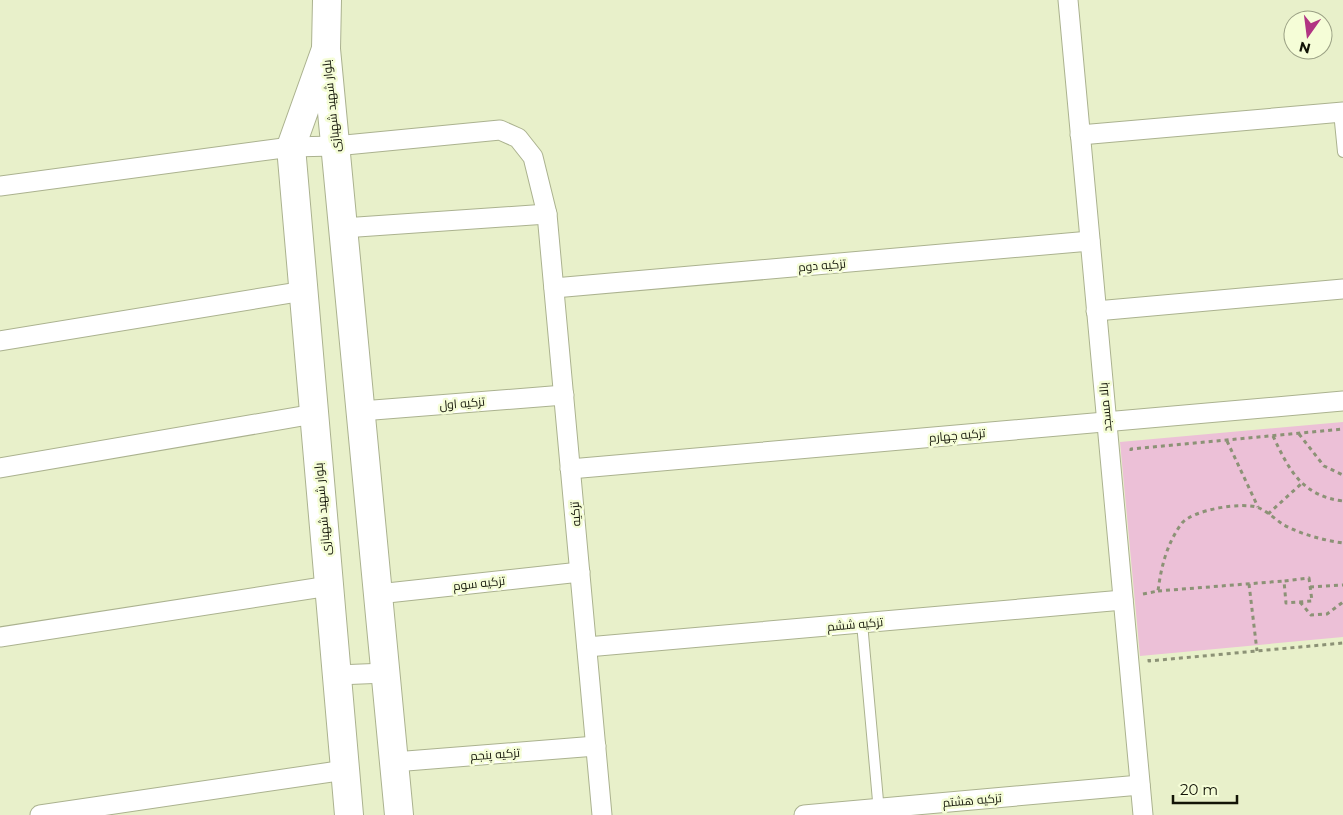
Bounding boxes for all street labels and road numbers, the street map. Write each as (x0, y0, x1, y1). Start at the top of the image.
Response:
street label: بلوار شهید شهبازی (319, 59, 343, 153)
street label: تزکیه دوم (798, 255, 847, 276)
street label: بالا مسجد (1095, 382, 1115, 432)
street label: تزکیه اول (439, 393, 486, 412)
street label: تزکیه چهارم (928, 425, 987, 447)
street label: بلوار شهید شهبازی (310, 462, 334, 556)
street label: تزکیه (566, 500, 584, 527)
street label: تزکیه سوم (452, 573, 507, 594)
street label: تزکیه ششم (826, 614, 884, 635)
street label: تزکیه پنجم (470, 745, 521, 765)
street label: تزکیه هشتم (942, 790, 1003, 811)

